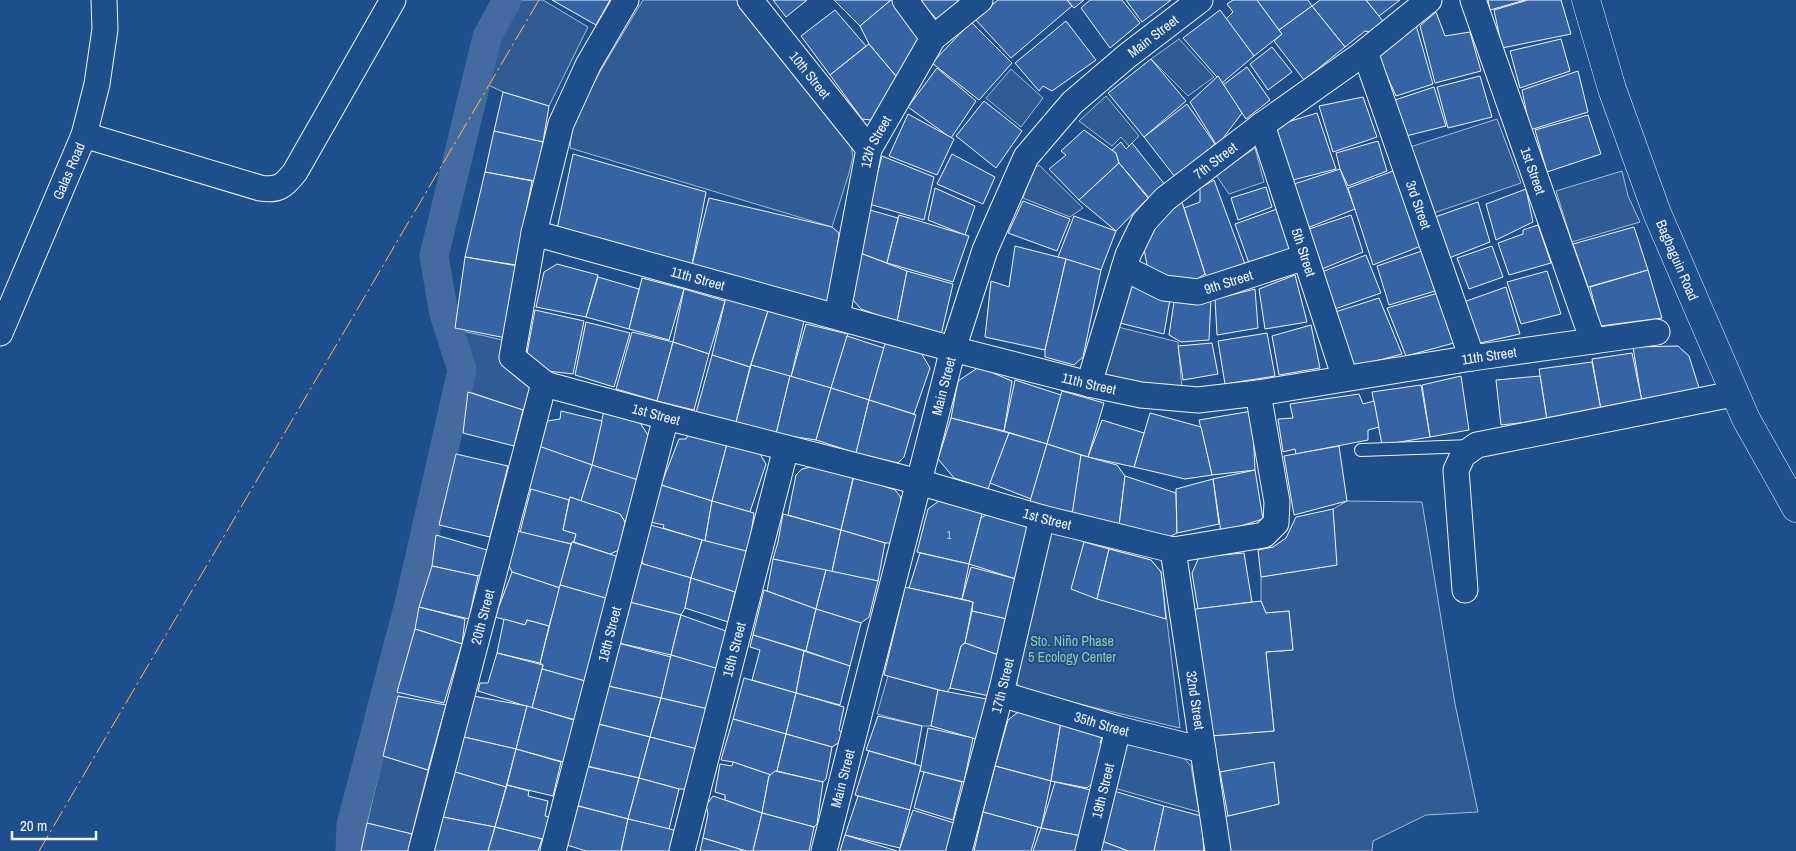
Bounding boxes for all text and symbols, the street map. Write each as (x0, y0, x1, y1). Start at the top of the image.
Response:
street label: Main Street (1124, 11, 1182, 61)
street label: 10th Street (785, 47, 834, 103)
street label: 12th Street (857, 112, 895, 170)
street label: 7th Street (1190, 138, 1241, 183)
street label: Galas Road (49, 140, 89, 202)
street label: 1st Street (1516, 145, 1550, 197)
street label: 3rd Street (1402, 178, 1435, 232)
street label: Bagbaguin Road (1652, 217, 1703, 303)
street label: 5th Street (1287, 226, 1320, 279)
street label: 11th Street (669, 262, 727, 295)
street label: 9th Street (1202, 266, 1255, 298)
street label: 11th Street (1460, 343, 1518, 369)
street label: Main Street (927, 355, 960, 417)
street label: 11th Street (1060, 368, 1118, 398)
street label: 1st Street (630, 399, 682, 429)
street label: 1st Street (1021, 504, 1073, 534)
house number: 1 (946, 528, 952, 542)
street label: 20th Street (467, 587, 498, 646)
street label: 18th Street (594, 605, 625, 664)
street label: 16th Street (718, 620, 750, 679)
park label: Sto. Niño Phase 5 Ecology Center (1028, 632, 1116, 666)
street label: 17th Street (987, 656, 1018, 715)
street label: 32nd Street (1182, 670, 1209, 731)
street label: 35th Street (1072, 707, 1131, 740)
street label: Main Street (827, 747, 859, 809)
street label: 19th Street (1087, 761, 1118, 820)
scale bar (12, 808, 96, 840)
text: 20 m (20, 815, 47, 836)

